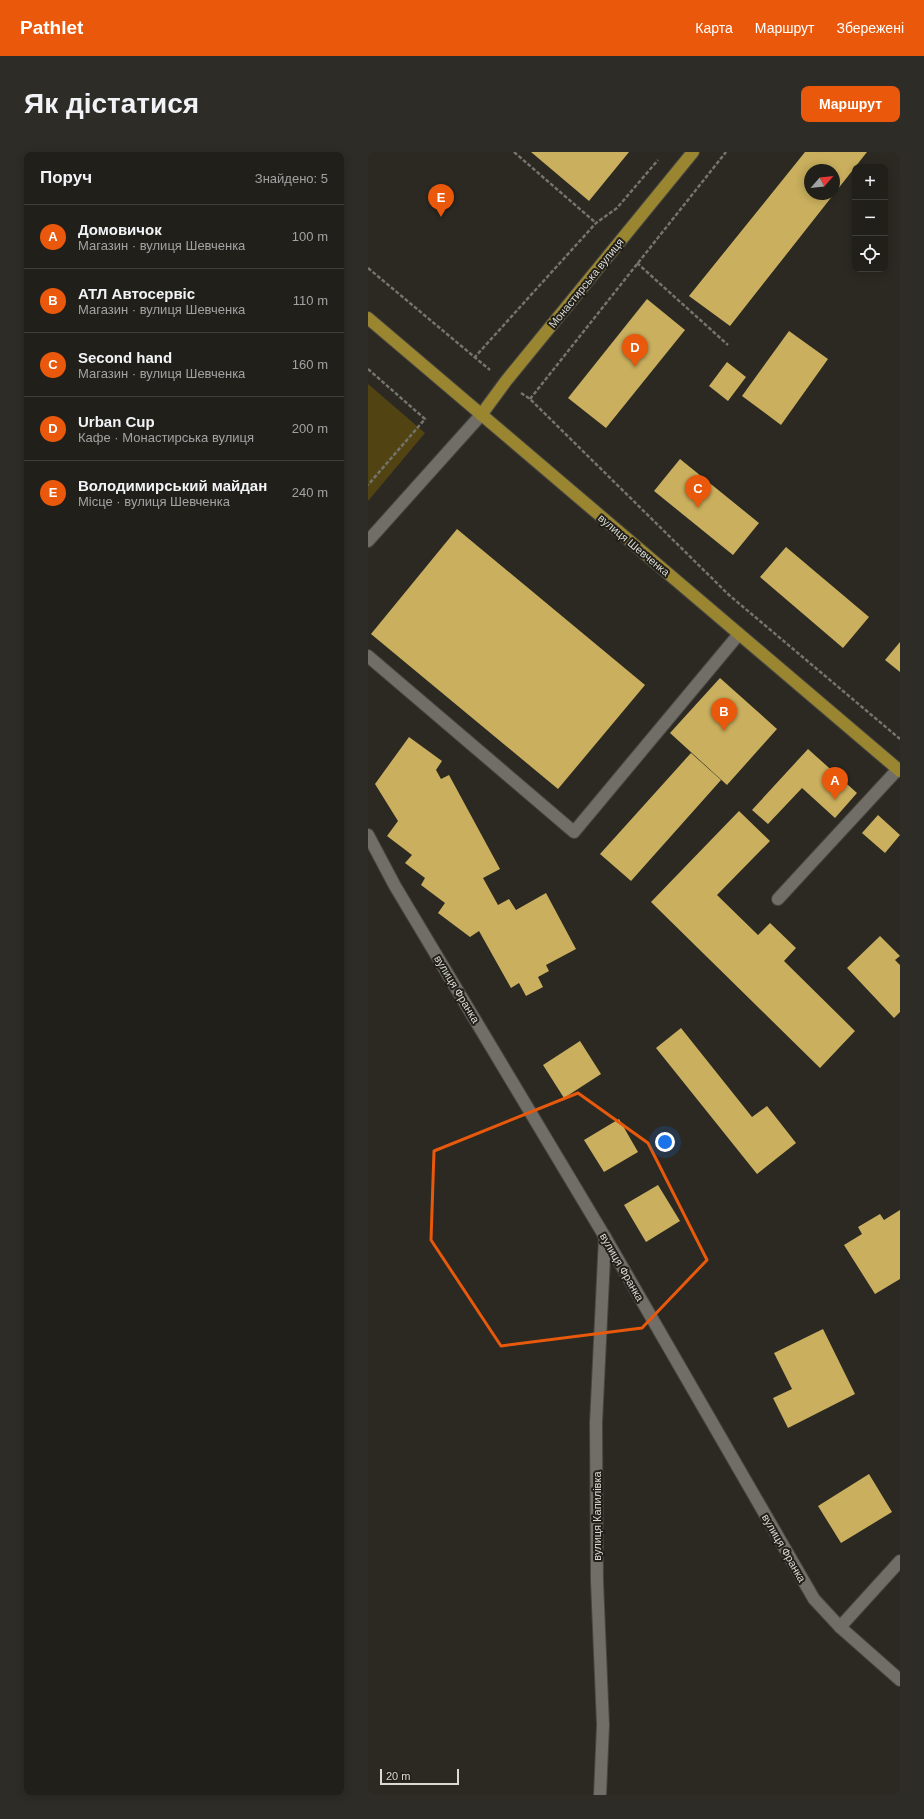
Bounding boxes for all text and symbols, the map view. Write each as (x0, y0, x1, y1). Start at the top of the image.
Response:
text: Pathlet (20, 17, 83, 38)
text: Карта (695, 20, 733, 36)
text: Маршрут (755, 20, 814, 36)
text: Збережені (836, 20, 904, 36)
button: Маршрут (801, 86, 900, 122)
text: Як дістатися (24, 88, 199, 119)
north arrow (804, 164, 840, 200)
map controls (852, 164, 888, 272)
button: + (852, 164, 888, 200)
text: Поруч (40, 168, 92, 187)
text: Знайдено: 5 (255, 171, 328, 186)
pin: E (428, 184, 454, 217)
button: − (852, 200, 888, 236)
text: Домовичок (78, 221, 162, 238)
text: A (48, 229, 58, 244)
text: 100 m (292, 229, 328, 244)
street label: Монастирська вулиця (546, 236, 626, 330)
button: locate (852, 236, 888, 272)
text: Магазин · вулиця Шевченка (78, 238, 245, 253)
text: АТЛ Автосервіс (78, 285, 195, 302)
text: B (48, 293, 58, 308)
text: 110 m (293, 293, 328, 308)
text: Магазин · вулиця Шевченка (78, 302, 245, 317)
pin: D (622, 334, 648, 367)
text: Second hand (78, 349, 172, 366)
text: C (48, 357, 58, 372)
text: 160 m (292, 357, 328, 372)
text: Магазин · вулиця Шевченка (78, 366, 245, 381)
text: Urban Cup (78, 413, 155, 430)
text: D (48, 421, 58, 436)
text: 200 m (292, 421, 328, 436)
text: Кафе · Монастирська вулиця (78, 430, 254, 445)
pin: C (685, 475, 711, 508)
text: Володимирський майдан (78, 477, 267, 494)
text: E (49, 485, 57, 500)
text: 240 m (292, 485, 328, 500)
text: Місце · вулиця Шевченка (78, 494, 230, 509)
street label: вулиця Шевченка (596, 512, 673, 579)
pin: B (711, 698, 737, 731)
pin: A (822, 767, 848, 800)
street label: вулиця Франка (432, 953, 482, 1026)
your location (655, 1132, 675, 1152)
street label: вулиця Франка (598, 1231, 647, 1304)
street label: вулиця Капилівка (591, 1471, 603, 1561)
street label: вулиця Франка (760, 1512, 809, 1585)
scale bar (380, 1767, 459, 1786)
text: 20 m (386, 1770, 410, 1782)

